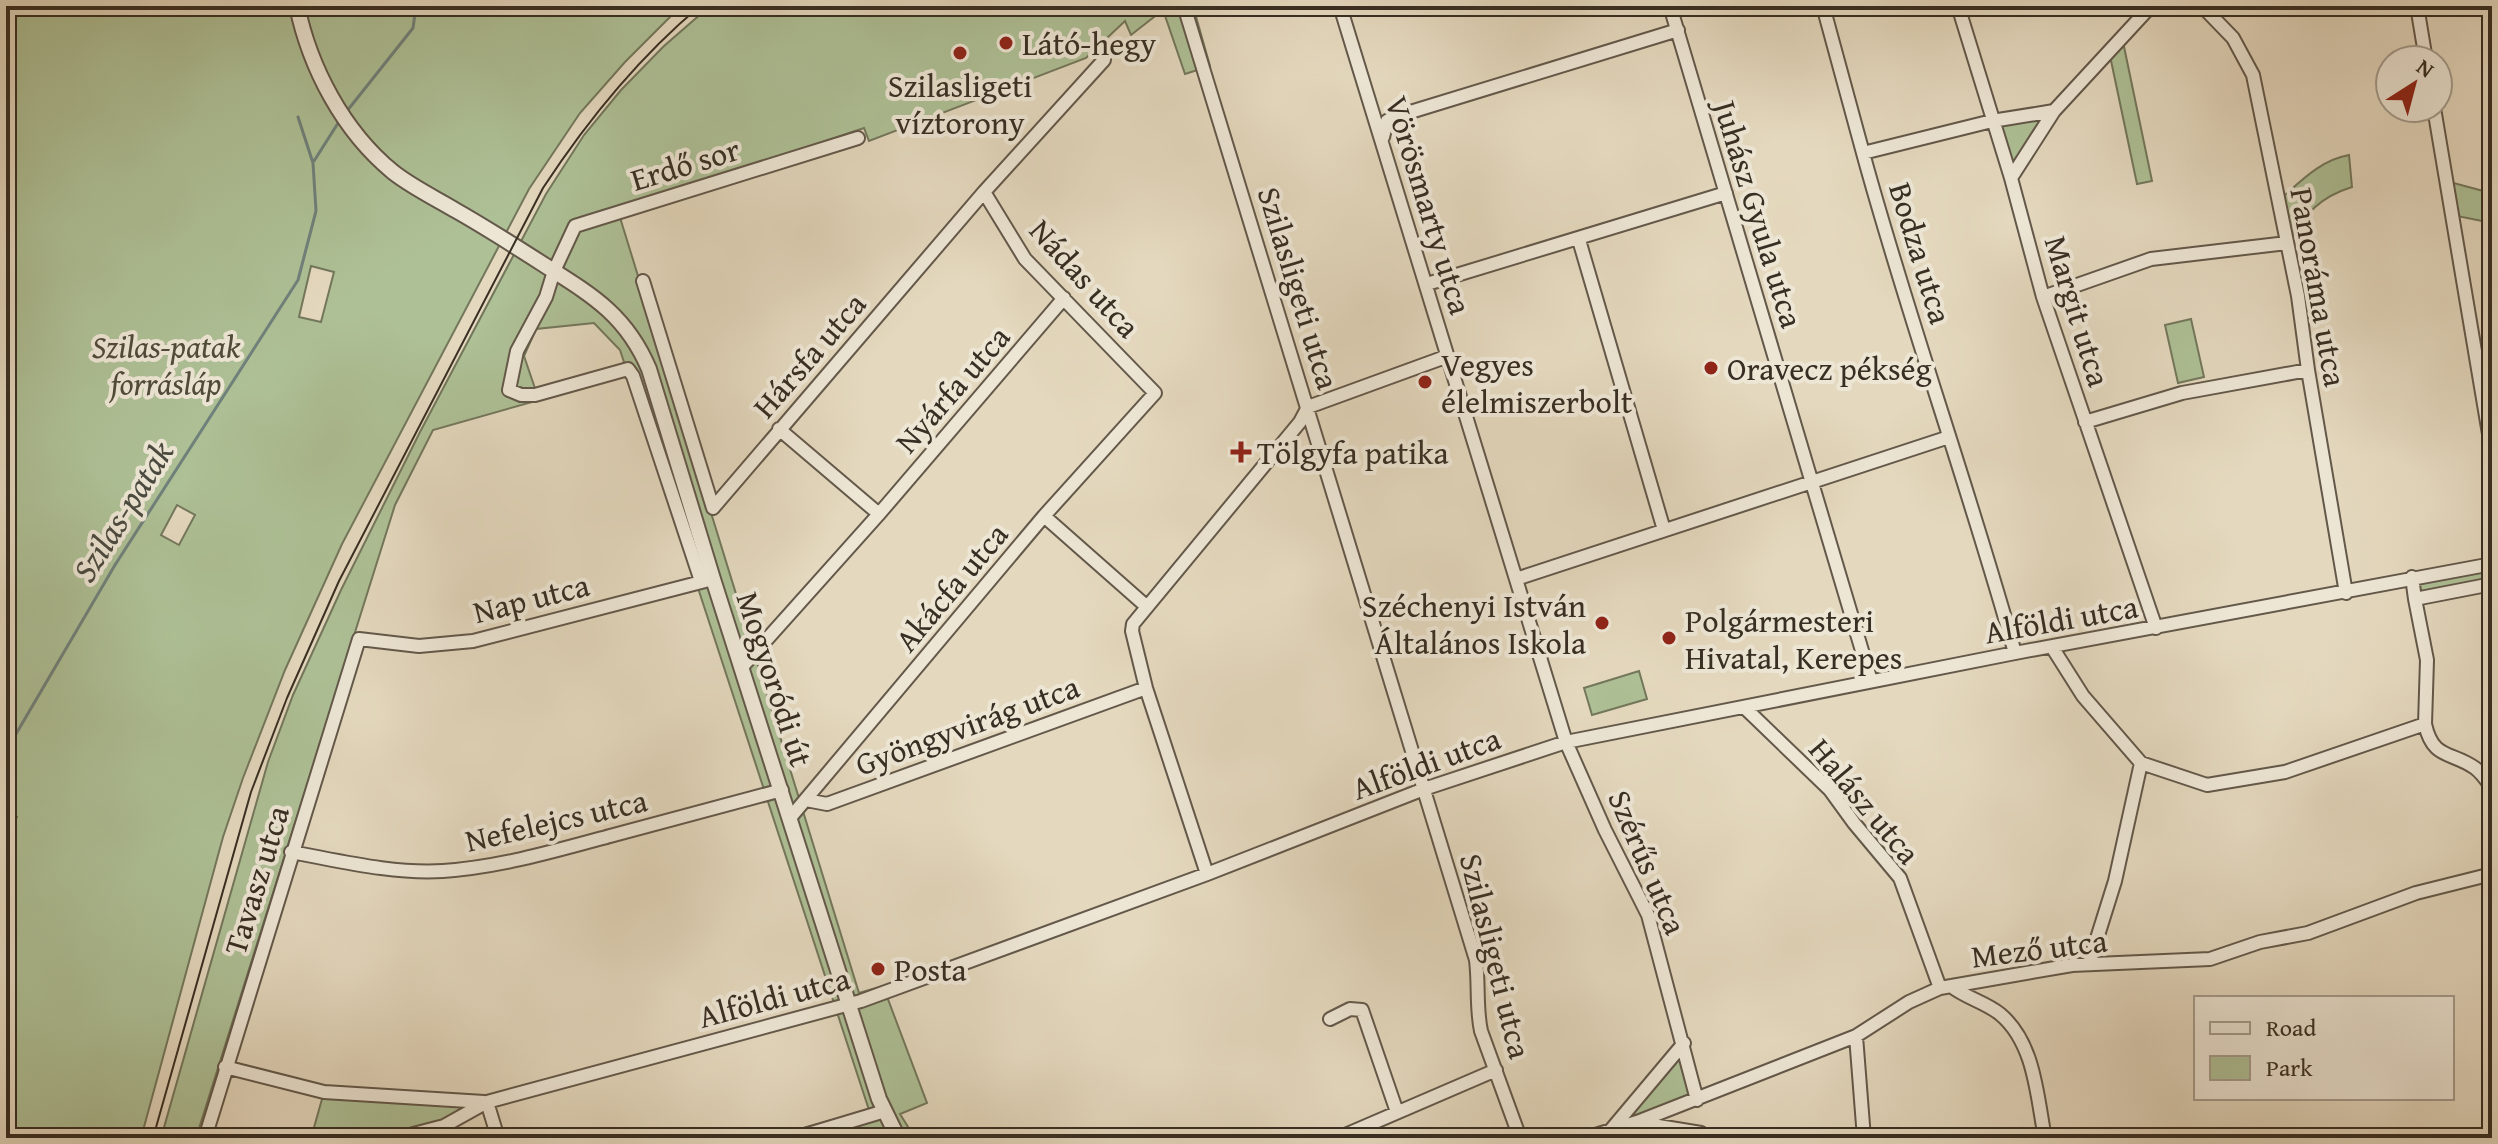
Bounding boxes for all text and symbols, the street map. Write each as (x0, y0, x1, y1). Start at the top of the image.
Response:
place label: Látó-hegy (1022, 20, 1156, 67)
marker: Látó-hegy (997, 34, 1015, 52)
marker: Szilasligeti víztorony (951, 44, 969, 62)
north arrow (2374, 44, 2454, 124)
text: N (2410, 51, 2441, 85)
place label: Szilasligeti víztorony (888, 62, 1032, 146)
street label: Vörösmarty utca (1373, 90, 1485, 320)
street label: Juhász Gyula utca (1701, 91, 1816, 333)
street label: Erdő sor (625, 125, 745, 203)
street label: Bodza utca (1877, 176, 1965, 330)
street label: Szilasligeti utca (1246, 181, 1352, 395)
street label: Panoráma utca (2278, 184, 2360, 390)
street label: Nádas utca (1019, 208, 1151, 348)
street label: Margit utca (2033, 230, 2123, 392)
street label: Hársfa utca (741, 282, 877, 428)
street label: Nyárfa utca (883, 315, 1021, 463)
park label: Szilas-patak forrásláp (92, 323, 241, 407)
place label: Vegyes élelmiszerbolt (1441, 341, 1632, 425)
place label: Oravecz pékség (1727, 345, 1932, 392)
marker: Oravecz pékség (1702, 359, 1720, 377)
marker: Vegyes élelmiszerbolt (1416, 373, 1434, 391)
place label: Tölgyfa patika (1257, 429, 1449, 476)
water label: Szilas-patak (59, 431, 185, 591)
marker: Tölgyfa patika (1232, 443, 1250, 461)
street label: Akácfa utca (883, 512, 1019, 662)
street label: Nap utca (468, 561, 594, 635)
place label: Széchenyi István Általános Iskola (1362, 582, 1586, 666)
street label: Alföldi utca (1981, 582, 2141, 656)
street label: Mogyoródi út (725, 586, 825, 772)
place label: Polgármesteri Hivatal, Kerepes (1685, 597, 1903, 681)
marker: Széchenyi István Általános Iskola (1593, 614, 1611, 632)
marker: Polgármesteri Hivatal, Kerepes (1660, 629, 1678, 647)
street label: Gyöngyvirág utca (849, 663, 1085, 787)
street label: Alföldi utca (1345, 714, 1507, 812)
street label: Halász utca (1798, 728, 1932, 874)
street label: Nefelejcs utca (460, 776, 652, 864)
street label: Szérűs utca (1597, 782, 1699, 942)
street label: Tavasz utca (211, 800, 301, 960)
street label: Szilasligeti utca (1448, 849, 1544, 1063)
street label: Mező utca (1968, 916, 2110, 980)
place label: Posta (894, 946, 967, 993)
street label: Alföldi utca (693, 954, 855, 1040)
marker: Posta (869, 960, 887, 978)
legend (2194, 996, 2454, 1100)
text: Road (2266, 1010, 2316, 1045)
text: Park (2266, 1050, 2313, 1085)

